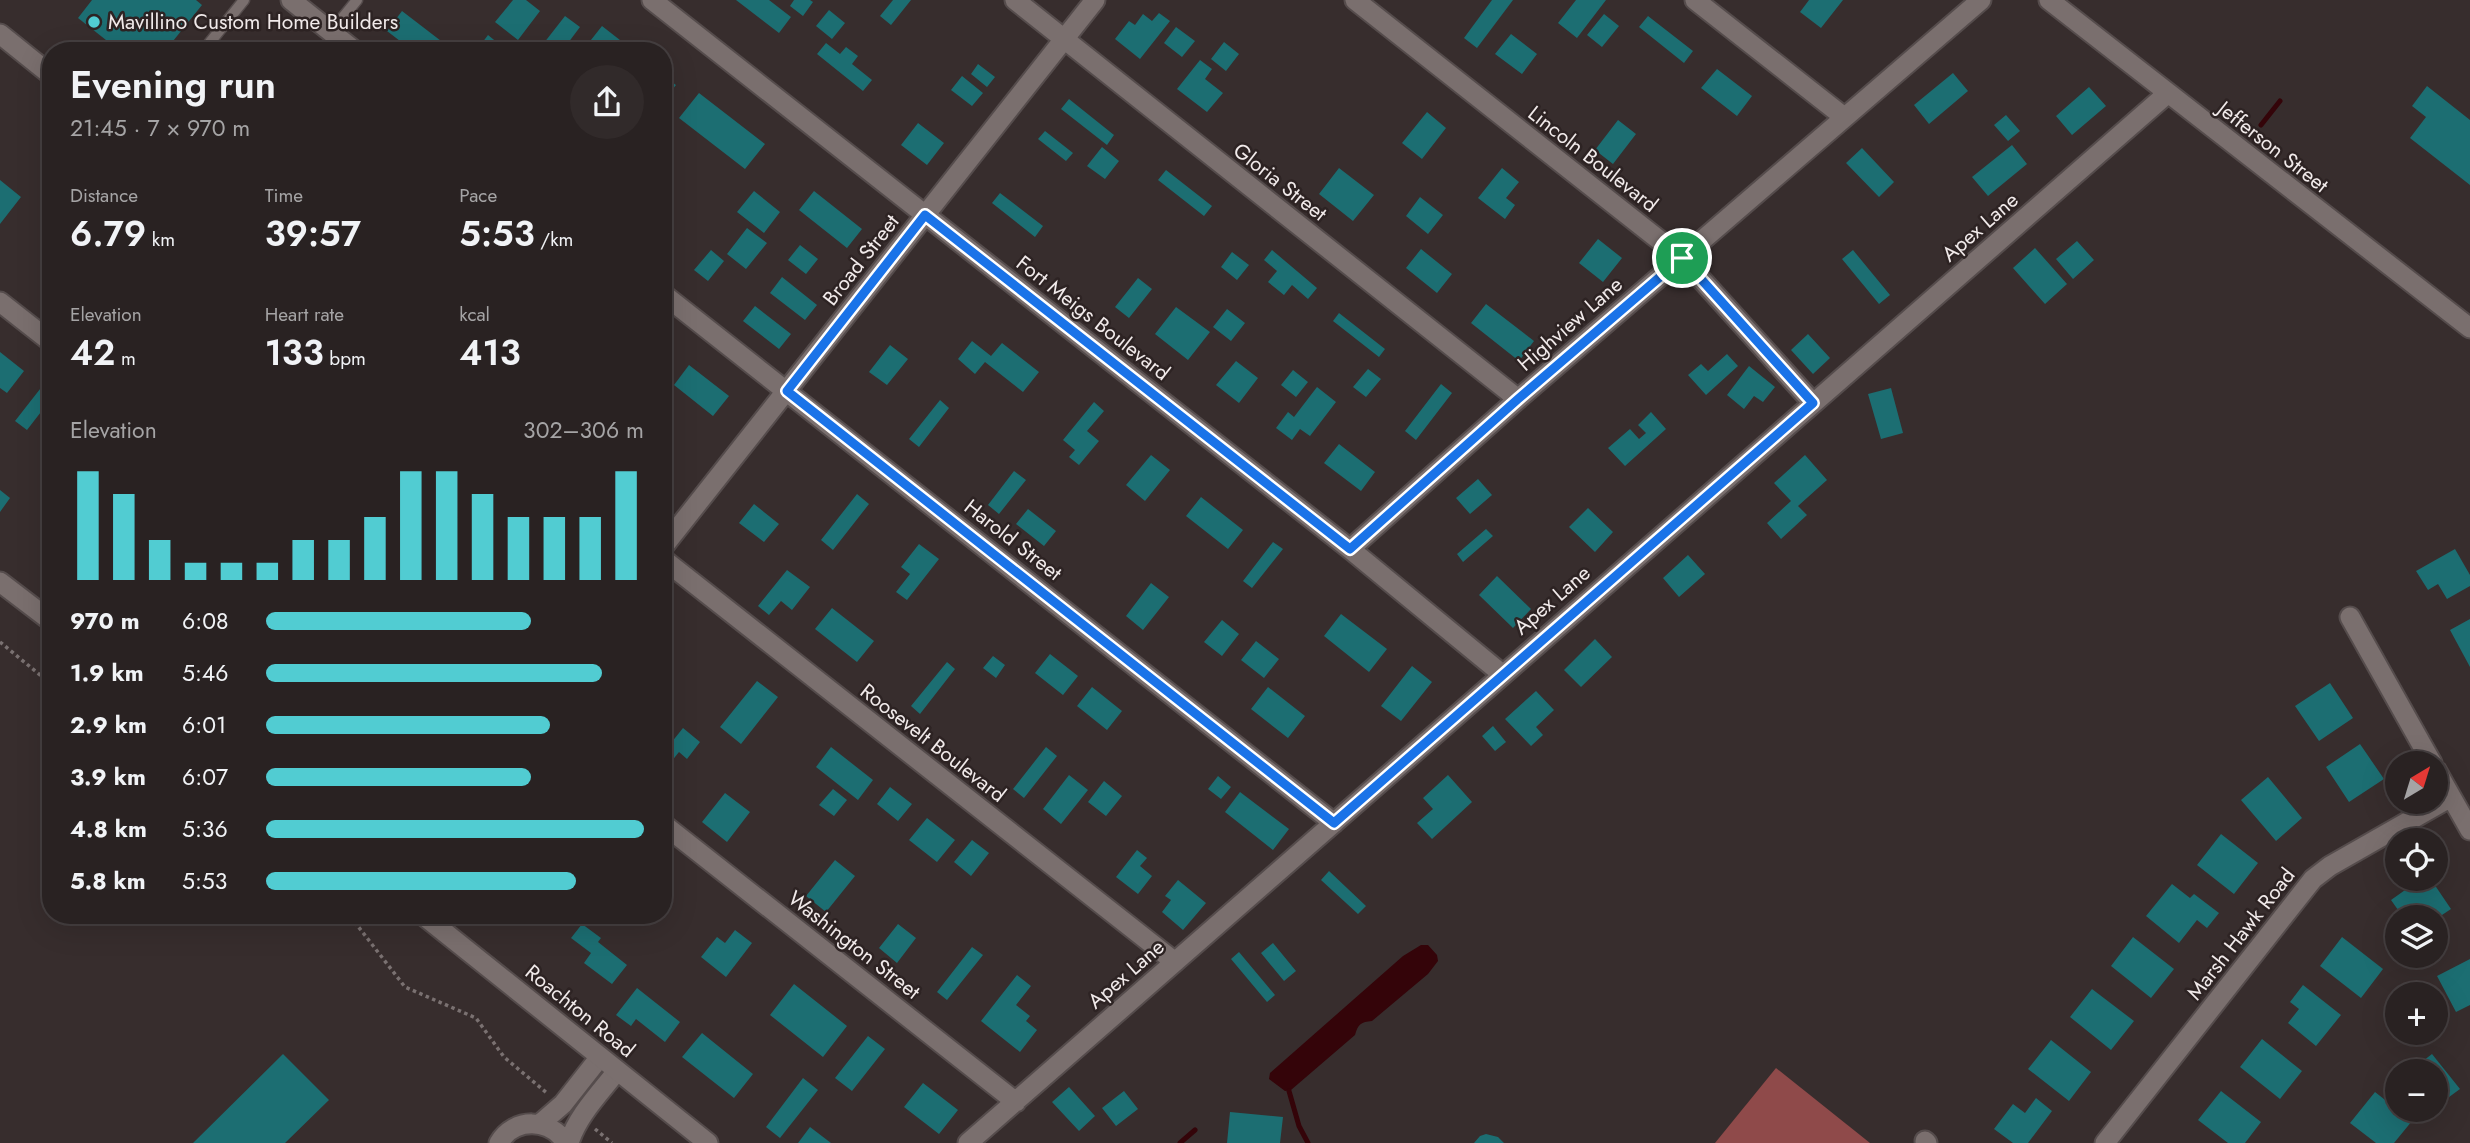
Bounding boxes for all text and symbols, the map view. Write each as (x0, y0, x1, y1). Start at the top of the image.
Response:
place label: Mavillino Custom Home Builders (108, 7, 398, 37)
marker: Mavillino Custom Home Builders (86, 14, 102, 30)
text: Evening run (70, 57, 276, 112)
button: share (570, 65, 644, 139)
street label: Jefferson Street (2209, 92, 2335, 200)
street label: Lincoln Boulevard (1522, 99, 1664, 219)
text: 21:45 · 7 × 970 m (70, 111, 250, 145)
street label: Gloria Street (1227, 136, 1333, 228)
text: Distance (70, 182, 138, 209)
text: Time (265, 182, 303, 209)
text: Pace (459, 182, 497, 209)
street label: Apex Lane (1935, 185, 2025, 269)
street label: Broad Street (816, 208, 906, 312)
text: 6.79 (70, 209, 146, 259)
text: 39:57 (265, 209, 361, 259)
text: 5:53 (459, 209, 535, 259)
text: km (146, 226, 175, 253)
text: /km (535, 226, 573, 253)
pin (1652, 228, 1712, 288)
icon: arrive (1663, 239, 1701, 277)
street label: Fort Meigs Boulevard (1010, 248, 1176, 388)
street label: Highview Lane (1511, 270, 1629, 378)
text: Elevation (70, 301, 142, 328)
text: Heart rate (265, 301, 344, 328)
text: kcal (459, 301, 490, 328)
text: 42 (70, 328, 115, 378)
text: 133 (265, 328, 324, 378)
text: 413 (459, 328, 521, 378)
text: m (115, 345, 136, 372)
text: bpm (324, 345, 366, 372)
text: Elevation (70, 413, 157, 447)
text: 302–306 m (523, 413, 644, 447)
street label: Harold Street (958, 492, 1068, 588)
street label: Apex Lane (1507, 558, 1597, 642)
text: 970 m (70, 604, 140, 638)
text: 6:08 (182, 604, 229, 638)
text: 1.9 km (70, 656, 144, 690)
text: 5:46 (182, 656, 229, 690)
street label: Roosevelt Boulevard (854, 677, 1012, 809)
text: 2.9 km (70, 708, 147, 742)
text: 6:01 (182, 708, 226, 742)
north arrow (2385, 751, 2448, 814)
map controls (2385, 751, 2448, 1122)
text: 3.9 km (70, 760, 146, 794)
text: 6:07 (182, 760, 228, 794)
text: 4.8 km (70, 812, 147, 846)
text: 5:36 (182, 812, 228, 846)
button: locate (2385, 828, 2448, 891)
street label: Marsh Hawk Road (2180, 862, 2302, 1006)
text: 5.8 km (70, 864, 146, 898)
text: 5:53 (182, 864, 227, 898)
street label: Washington Street (781, 884, 927, 1006)
button: layers (2385, 905, 2448, 968)
street label: Apex Lane (1081, 932, 1171, 1016)
street label: Roachton Road (519, 957, 641, 1065)
button: + (2385, 982, 2448, 1045)
button: − (2385, 1059, 2448, 1122)

